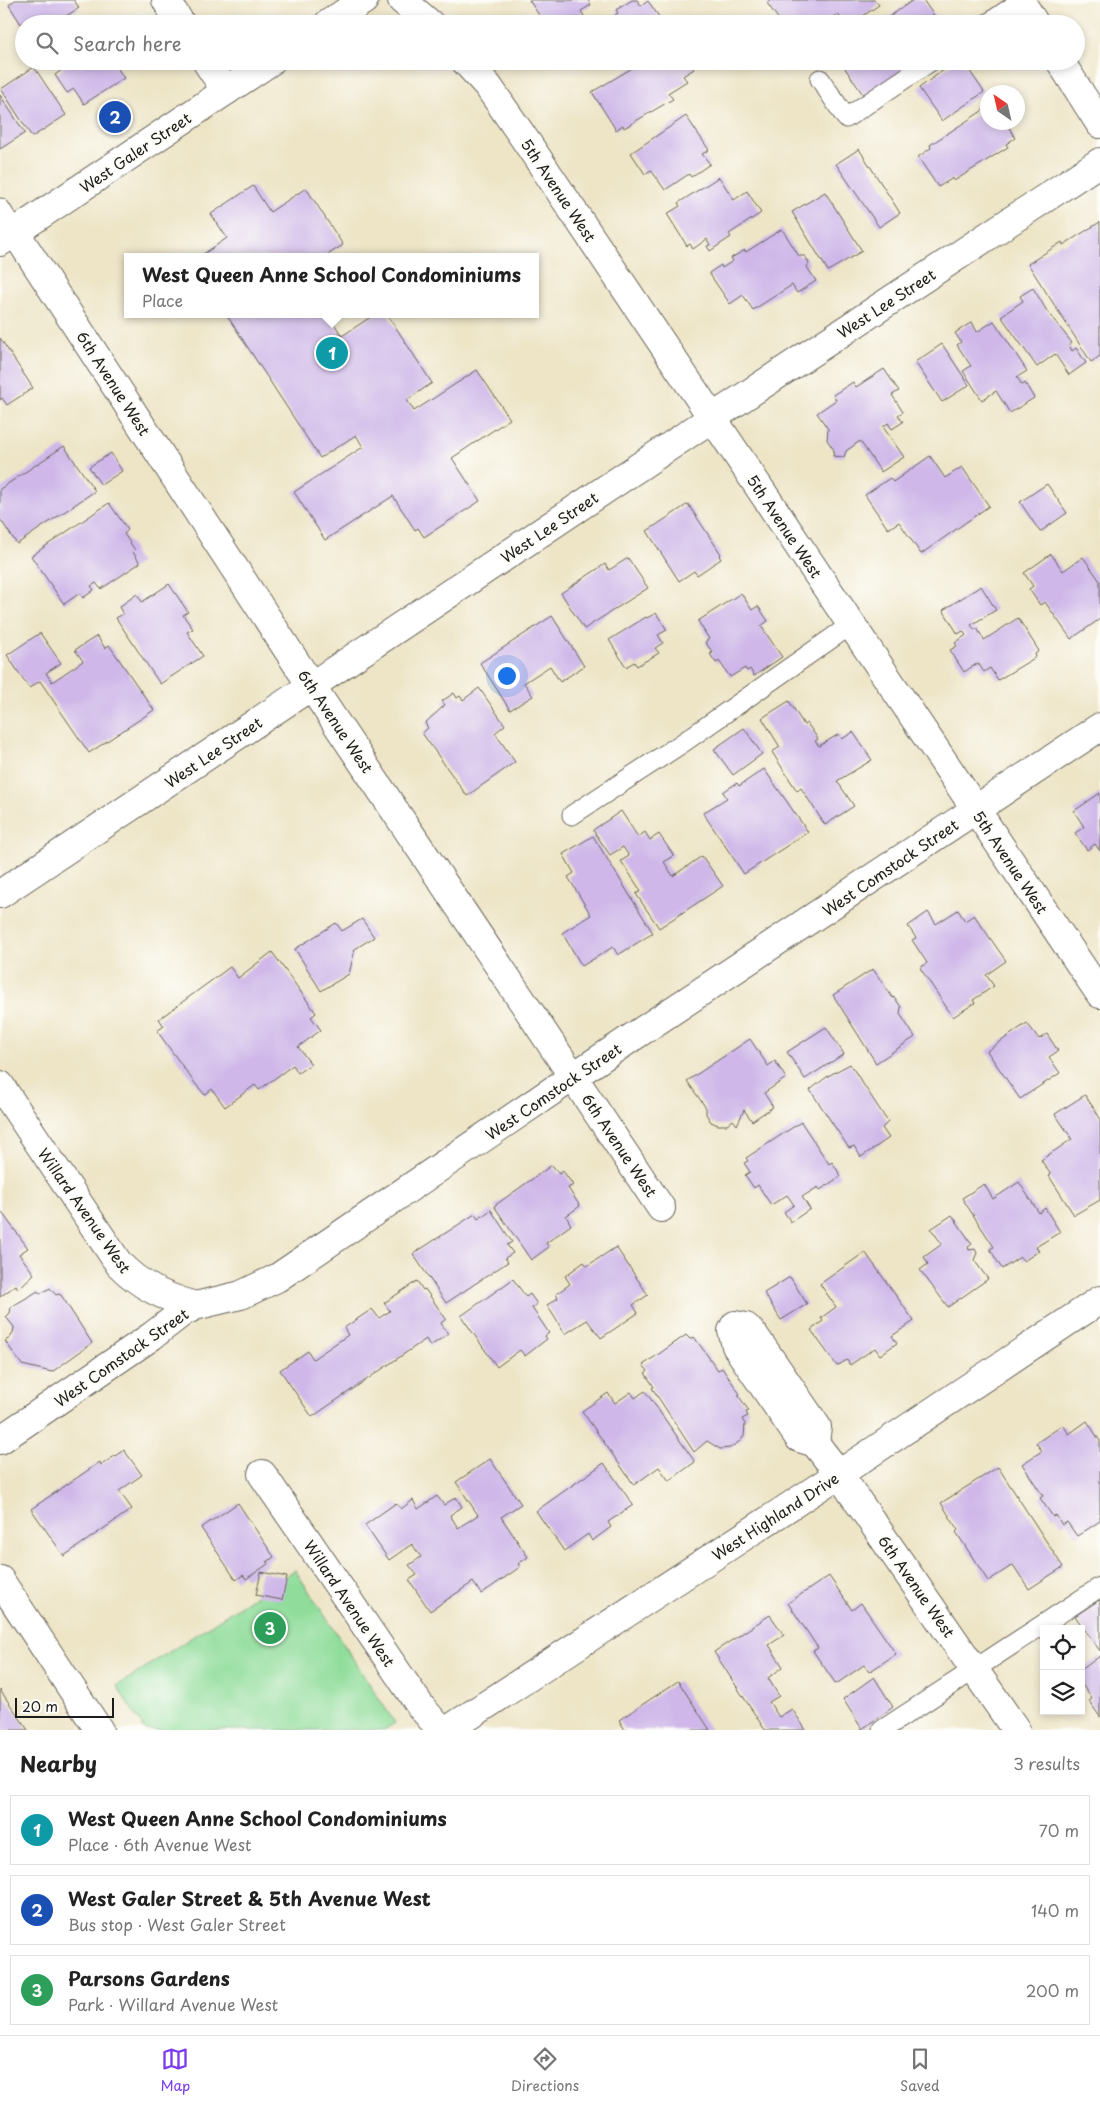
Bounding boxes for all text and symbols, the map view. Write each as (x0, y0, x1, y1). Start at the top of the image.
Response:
search box (15, 15, 1085, 70)
icon: search (33, 29, 61, 57)
text: Search here (73, 29, 182, 57)
north arrow (980, 85, 1025, 130)
pin: 2 (99, 98, 131, 136)
street label: West Galer Street (75, 106, 195, 198)
street label: 5th Avenue West (516, 134, 602, 246)
popup (124, 253, 539, 318)
text: West Queen Anne School Condominiums (142, 260, 521, 288)
street label: West Lee Street (832, 262, 940, 344)
text: Place (142, 288, 183, 312)
street label: 6th Avenue West (72, 326, 156, 440)
pin: 1 (316, 334, 348, 372)
street label: 5th Avenue West (742, 470, 828, 582)
street label: West Lee Street (496, 486, 602, 568)
your location (494, 663, 520, 689)
street label: 6th Avenue West (293, 665, 379, 777)
street label: West Lee Street (160, 711, 266, 793)
street label: 5th Avenue West (968, 806, 1054, 918)
street label: West Comstock Street (817, 813, 963, 921)
street label: West Comstock Street (480, 1037, 626, 1145)
street label: 6th Avenue West (577, 1089, 663, 1201)
street label: Willard Avenue West (33, 1143, 137, 1277)
street label: West Comstock Street (49, 1302, 193, 1412)
street label: West Highland Drive (707, 1466, 843, 1566)
street label: 6th Avenue West (873, 1530, 961, 1642)
street label: Willard Avenue West (299, 1535, 401, 1671)
pin: 3 (254, 1609, 286, 1647)
map controls (1040, 1625, 1085, 1715)
button: locate (1040, 1625, 1085, 1670)
button: layers (1040, 1670, 1085, 1715)
scale bar (15, 1695, 114, 1718)
text: 20 m (22, 1696, 58, 1717)
text: Nearby (20, 1747, 97, 1779)
text: 3 results (1013, 1751, 1080, 1775)
text: West Queen Anne School Condominiums (68, 1804, 447, 1832)
text: 1 (33, 1818, 41, 1842)
text: 70 m (1039, 1818, 1079, 1842)
text: Place · 6th Avenue West (68, 1832, 251, 1856)
text: West Galer Street & 5th Avenue West (68, 1884, 431, 1912)
text: 2 (31, 1898, 43, 1922)
text: 140 m (1031, 1898, 1079, 1922)
text: Bus stop · West Galer Street (68, 1912, 286, 1936)
text: Parsons Gardens (68, 1964, 230, 1992)
text: 3 (32, 1978, 42, 2002)
text: 200 m (1026, 1978, 1079, 2002)
text: Park · Willard Avenue West (68, 1992, 278, 2016)
tab: Map (160, 2045, 190, 2096)
tab: Directions (511, 2045, 579, 2096)
tab: Saved (900, 2045, 940, 2096)

